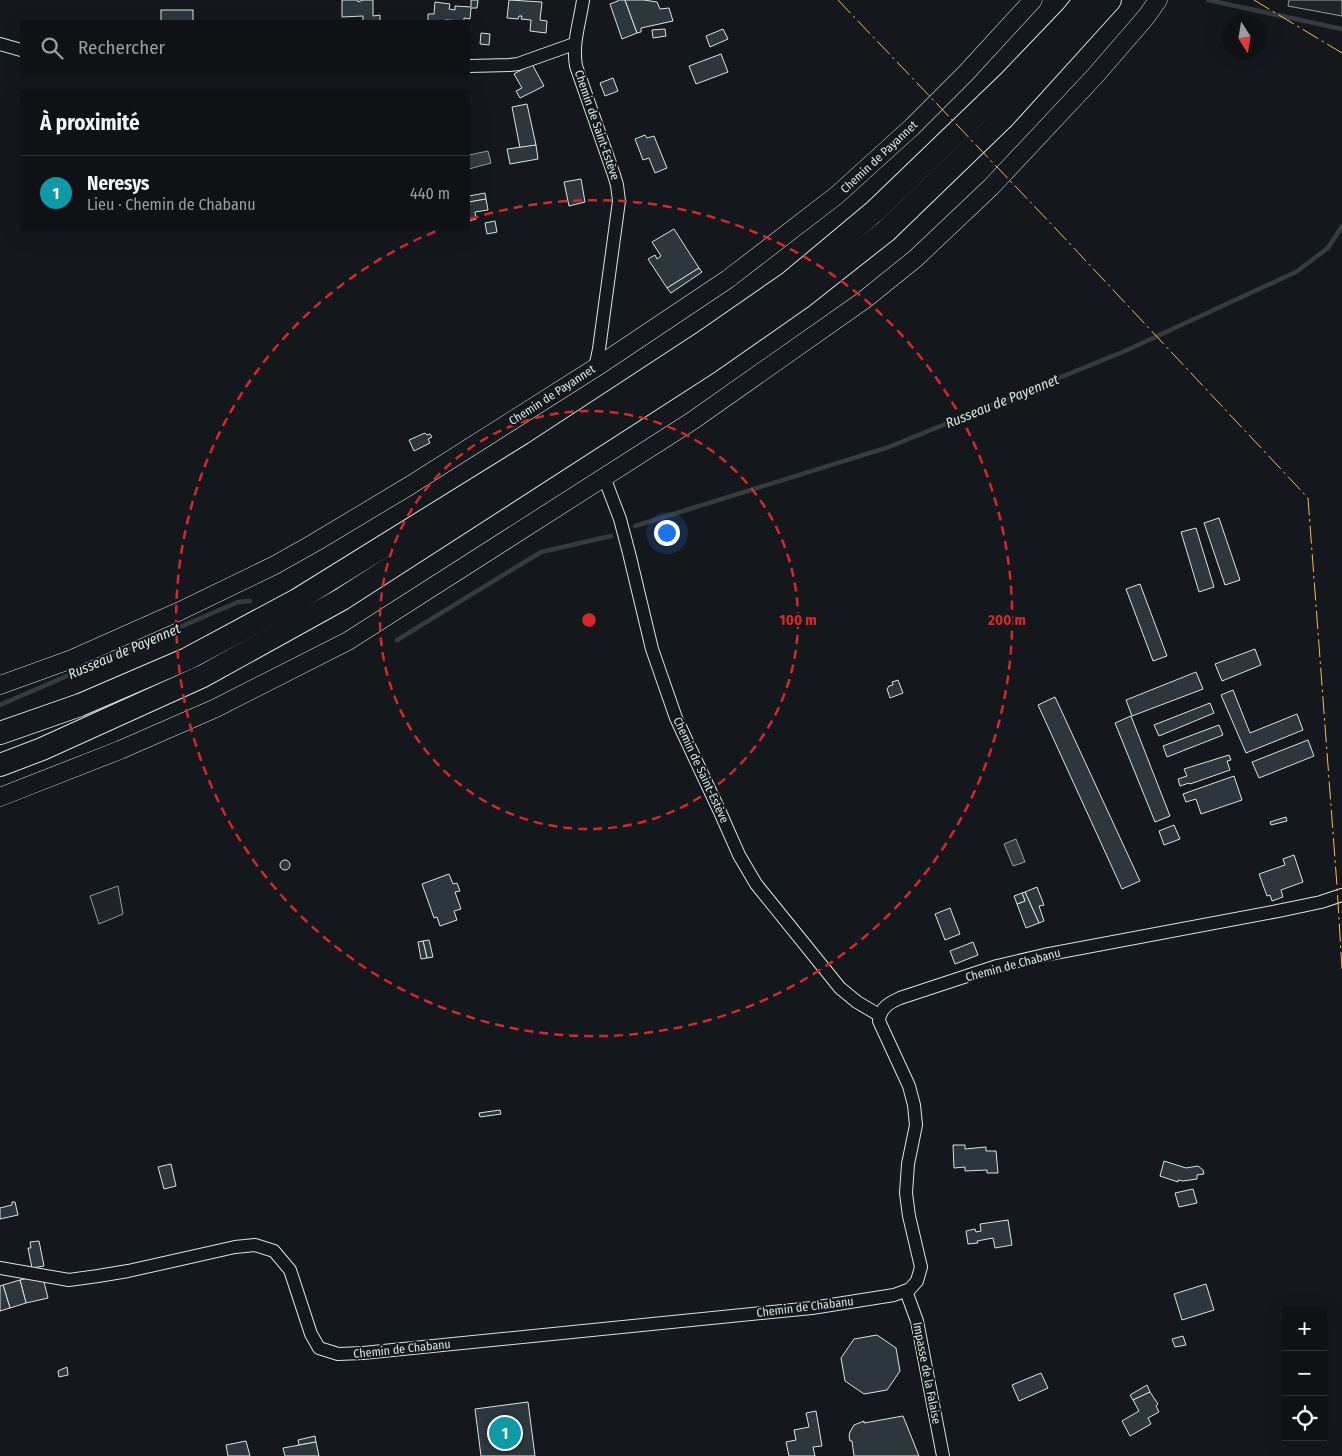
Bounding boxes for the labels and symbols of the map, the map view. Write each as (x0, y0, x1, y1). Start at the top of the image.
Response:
north arrow (1222, 15, 1267, 60)
street label: Chemin de Saint-Estève (572, 68, 622, 182)
street label: Chemin de Payannet (838, 118, 920, 196)
street label: Chemin de Payannet (506, 362, 598, 428)
water label: Russeau de Payennet (943, 371, 1062, 432)
your location (654, 520, 680, 546)
centre of rings (580, 611, 598, 629)
text: 100 m (779, 611, 817, 629)
text: 200 m (987, 611, 1026, 629)
water label: Russeau de Payennet (65, 620, 183, 683)
street label: Chemin de Saint-Estève (670, 715, 732, 825)
street label: Chemin de Chabanu (964, 946, 1062, 984)
street label: Chemin de Chabanu (756, 1294, 854, 1320)
street label: Impasse de la Falaise (910, 1321, 944, 1425)
street label: Chemin de Chabanu (353, 1337, 451, 1361)
pin: 1 (489, 1414, 521, 1452)

